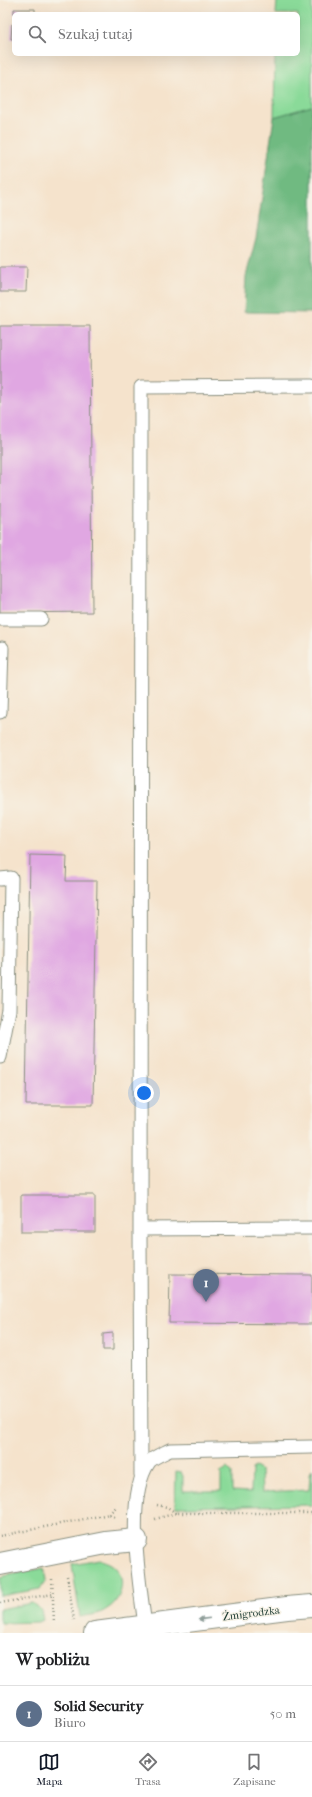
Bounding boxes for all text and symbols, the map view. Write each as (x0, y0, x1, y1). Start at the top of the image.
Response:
search box (12, 12, 300, 56)
icon: search (26, 23, 48, 45)
text: Szukaj tutaj (58, 25, 132, 43)
your location (134, 1083, 154, 1103)
pin: 1 (193, 1269, 219, 1302)
street label: Żmigrodzka (222, 1603, 281, 1623)
one-way arrow (198, 1616, 210, 1622)
text: W pobliżu (16, 1649, 90, 1669)
text: Solid Security (54, 1697, 143, 1715)
text: 1 (27, 1706, 31, 1721)
text: 50 m (270, 1706, 296, 1721)
text: Biuro (54, 1715, 86, 1730)
tab: Mapa (36, 1751, 62, 1788)
tab: Trasa (135, 1751, 161, 1788)
tab: Zapisane (233, 1751, 276, 1788)

